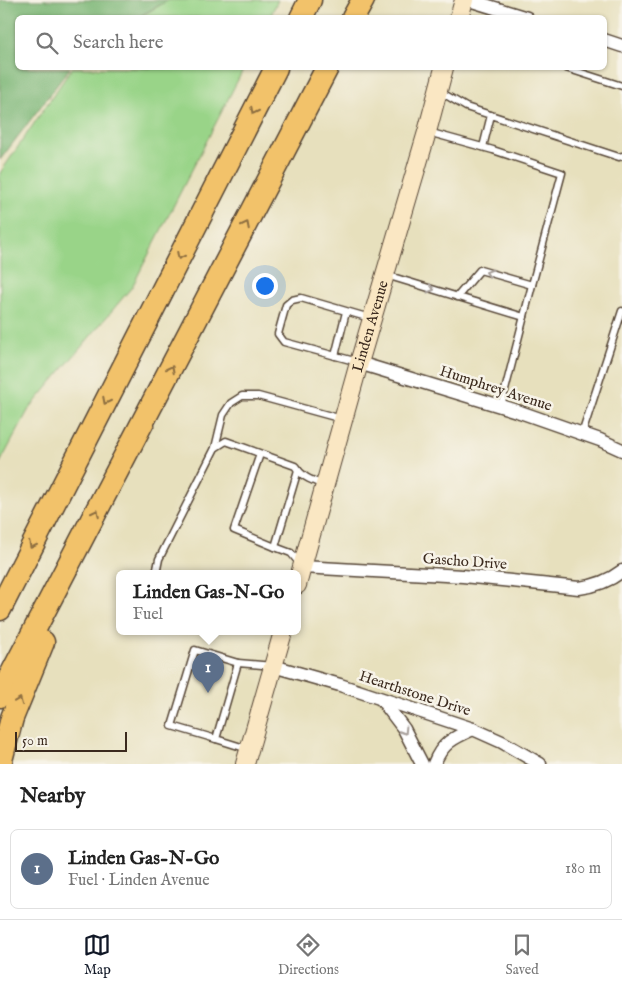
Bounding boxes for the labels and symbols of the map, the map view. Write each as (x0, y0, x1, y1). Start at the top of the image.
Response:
one-way arrow (250, 106, 260, 115)
one-way arrow (239, 221, 249, 230)
one-way arrow (176, 251, 186, 260)
one-way arrow (485, 268, 493, 278)
your location (252, 273, 278, 299)
street label: Linden Avenue (348, 278, 393, 374)
one-way arrow (427, 283, 435, 293)
street label: Humphrey Avenue (437, 361, 555, 416)
one-way arrow (165, 365, 175, 374)
one-way arrow (102, 395, 112, 404)
one-way arrow (90, 510, 100, 519)
one-way arrow (28, 540, 38, 549)
street label: Gascho Drive (422, 549, 508, 574)
pin: 1 (192, 652, 224, 693)
street label: Hearthstone Drive (357, 666, 473, 720)
one-way arrow (13, 697, 23, 705)
one-way arrow (398, 725, 408, 734)
scale bar (15, 729, 128, 752)

